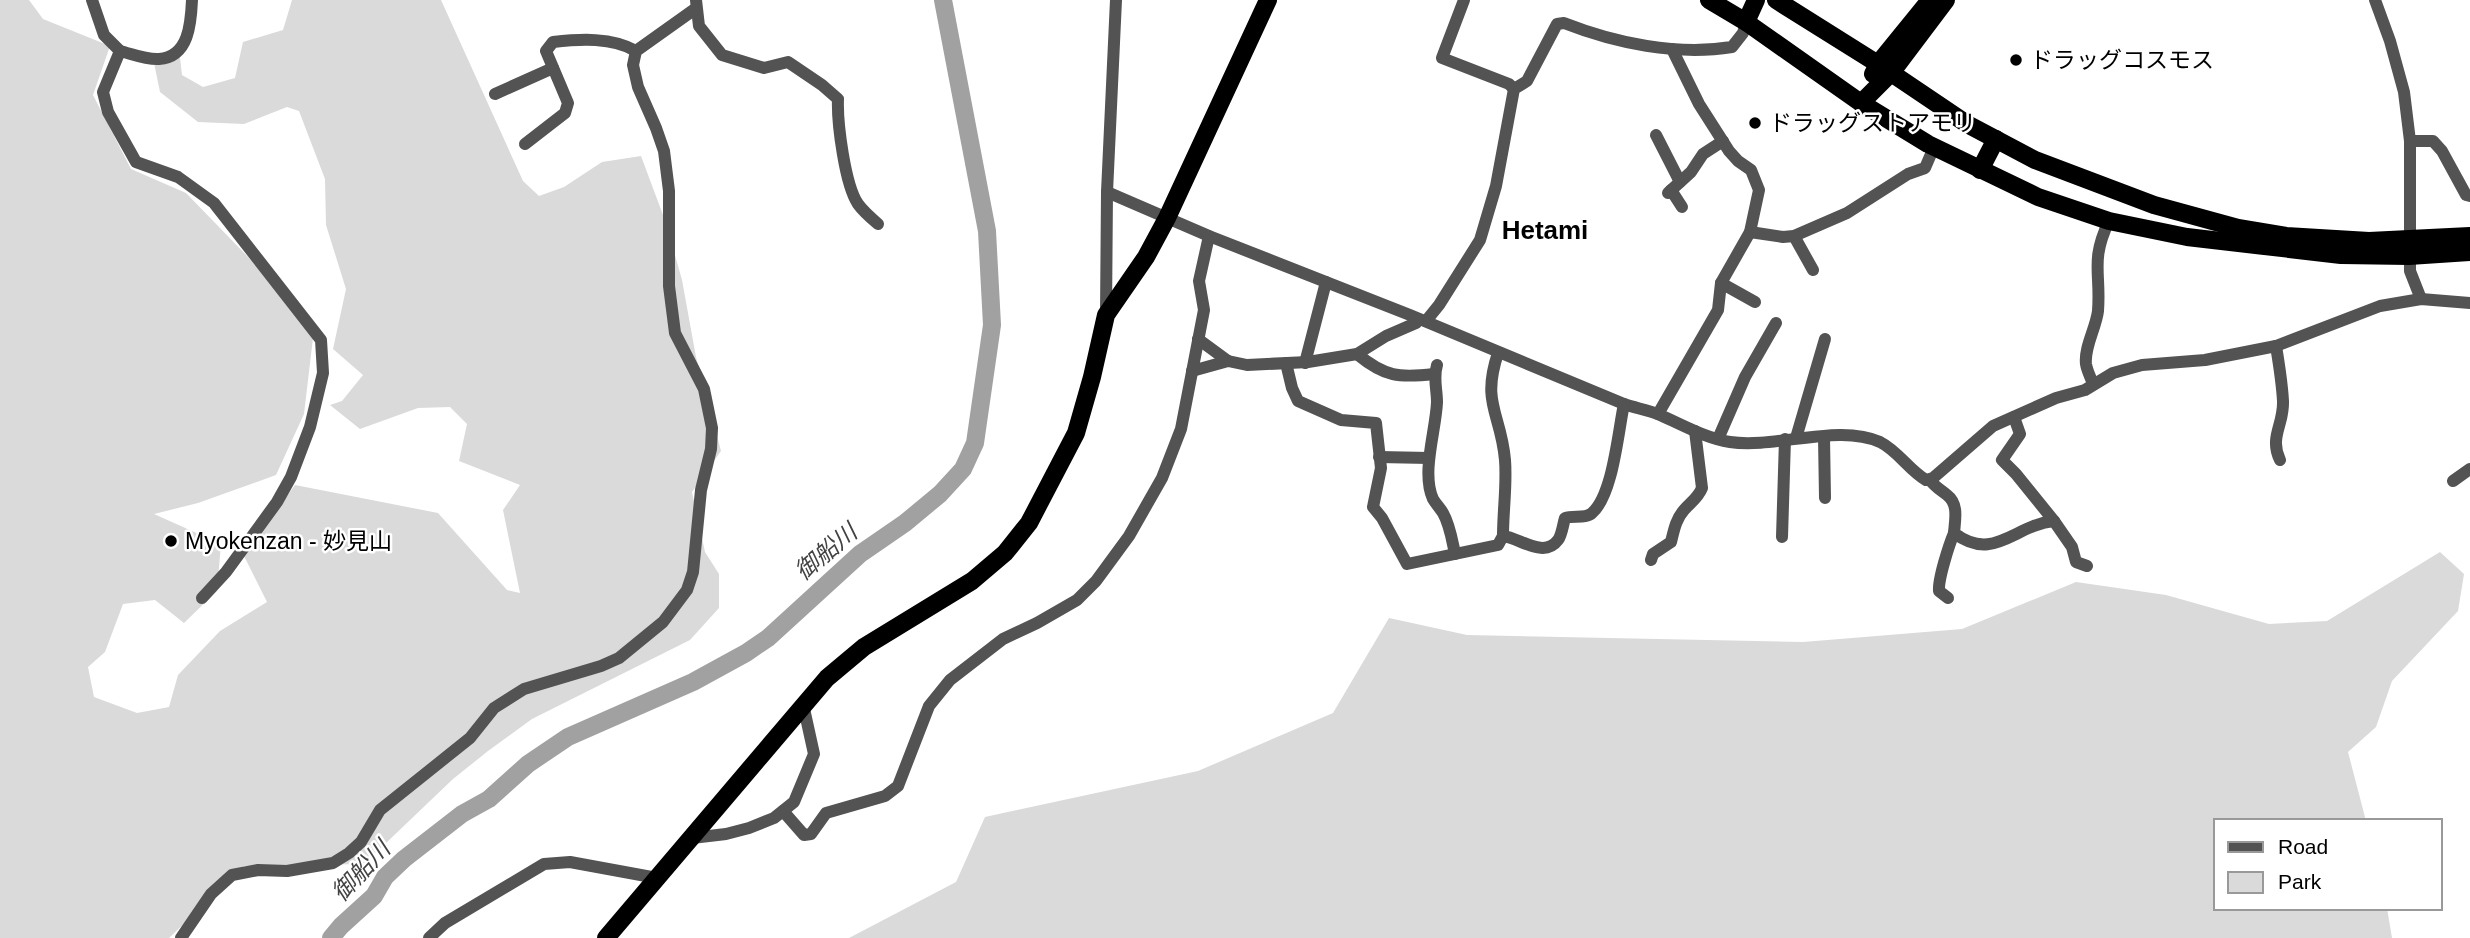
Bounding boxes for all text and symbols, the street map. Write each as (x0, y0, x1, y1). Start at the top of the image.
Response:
place label: ドラッグコスモス (2030, 47, 2214, 73)
marker: ドラッグコスモス (2008, 52, 2024, 68)
place label: ドラッグストアモリ (1769, 110, 1976, 136)
marker: ドラッグストアモリ (1747, 115, 1763, 131)
district label: Hetami (1502, 215, 1588, 245)
water label: 御船川 (789, 516, 864, 585)
place label: Myokenzan - 妙見山 (185, 528, 392, 554)
marker: Myokenzan - 妙見山 (163, 533, 179, 549)
legend (2214, 819, 2442, 910)
water label: 御船川 (326, 833, 397, 906)
text: Road (2278, 835, 2328, 858)
text: Park (2278, 870, 2322, 893)

